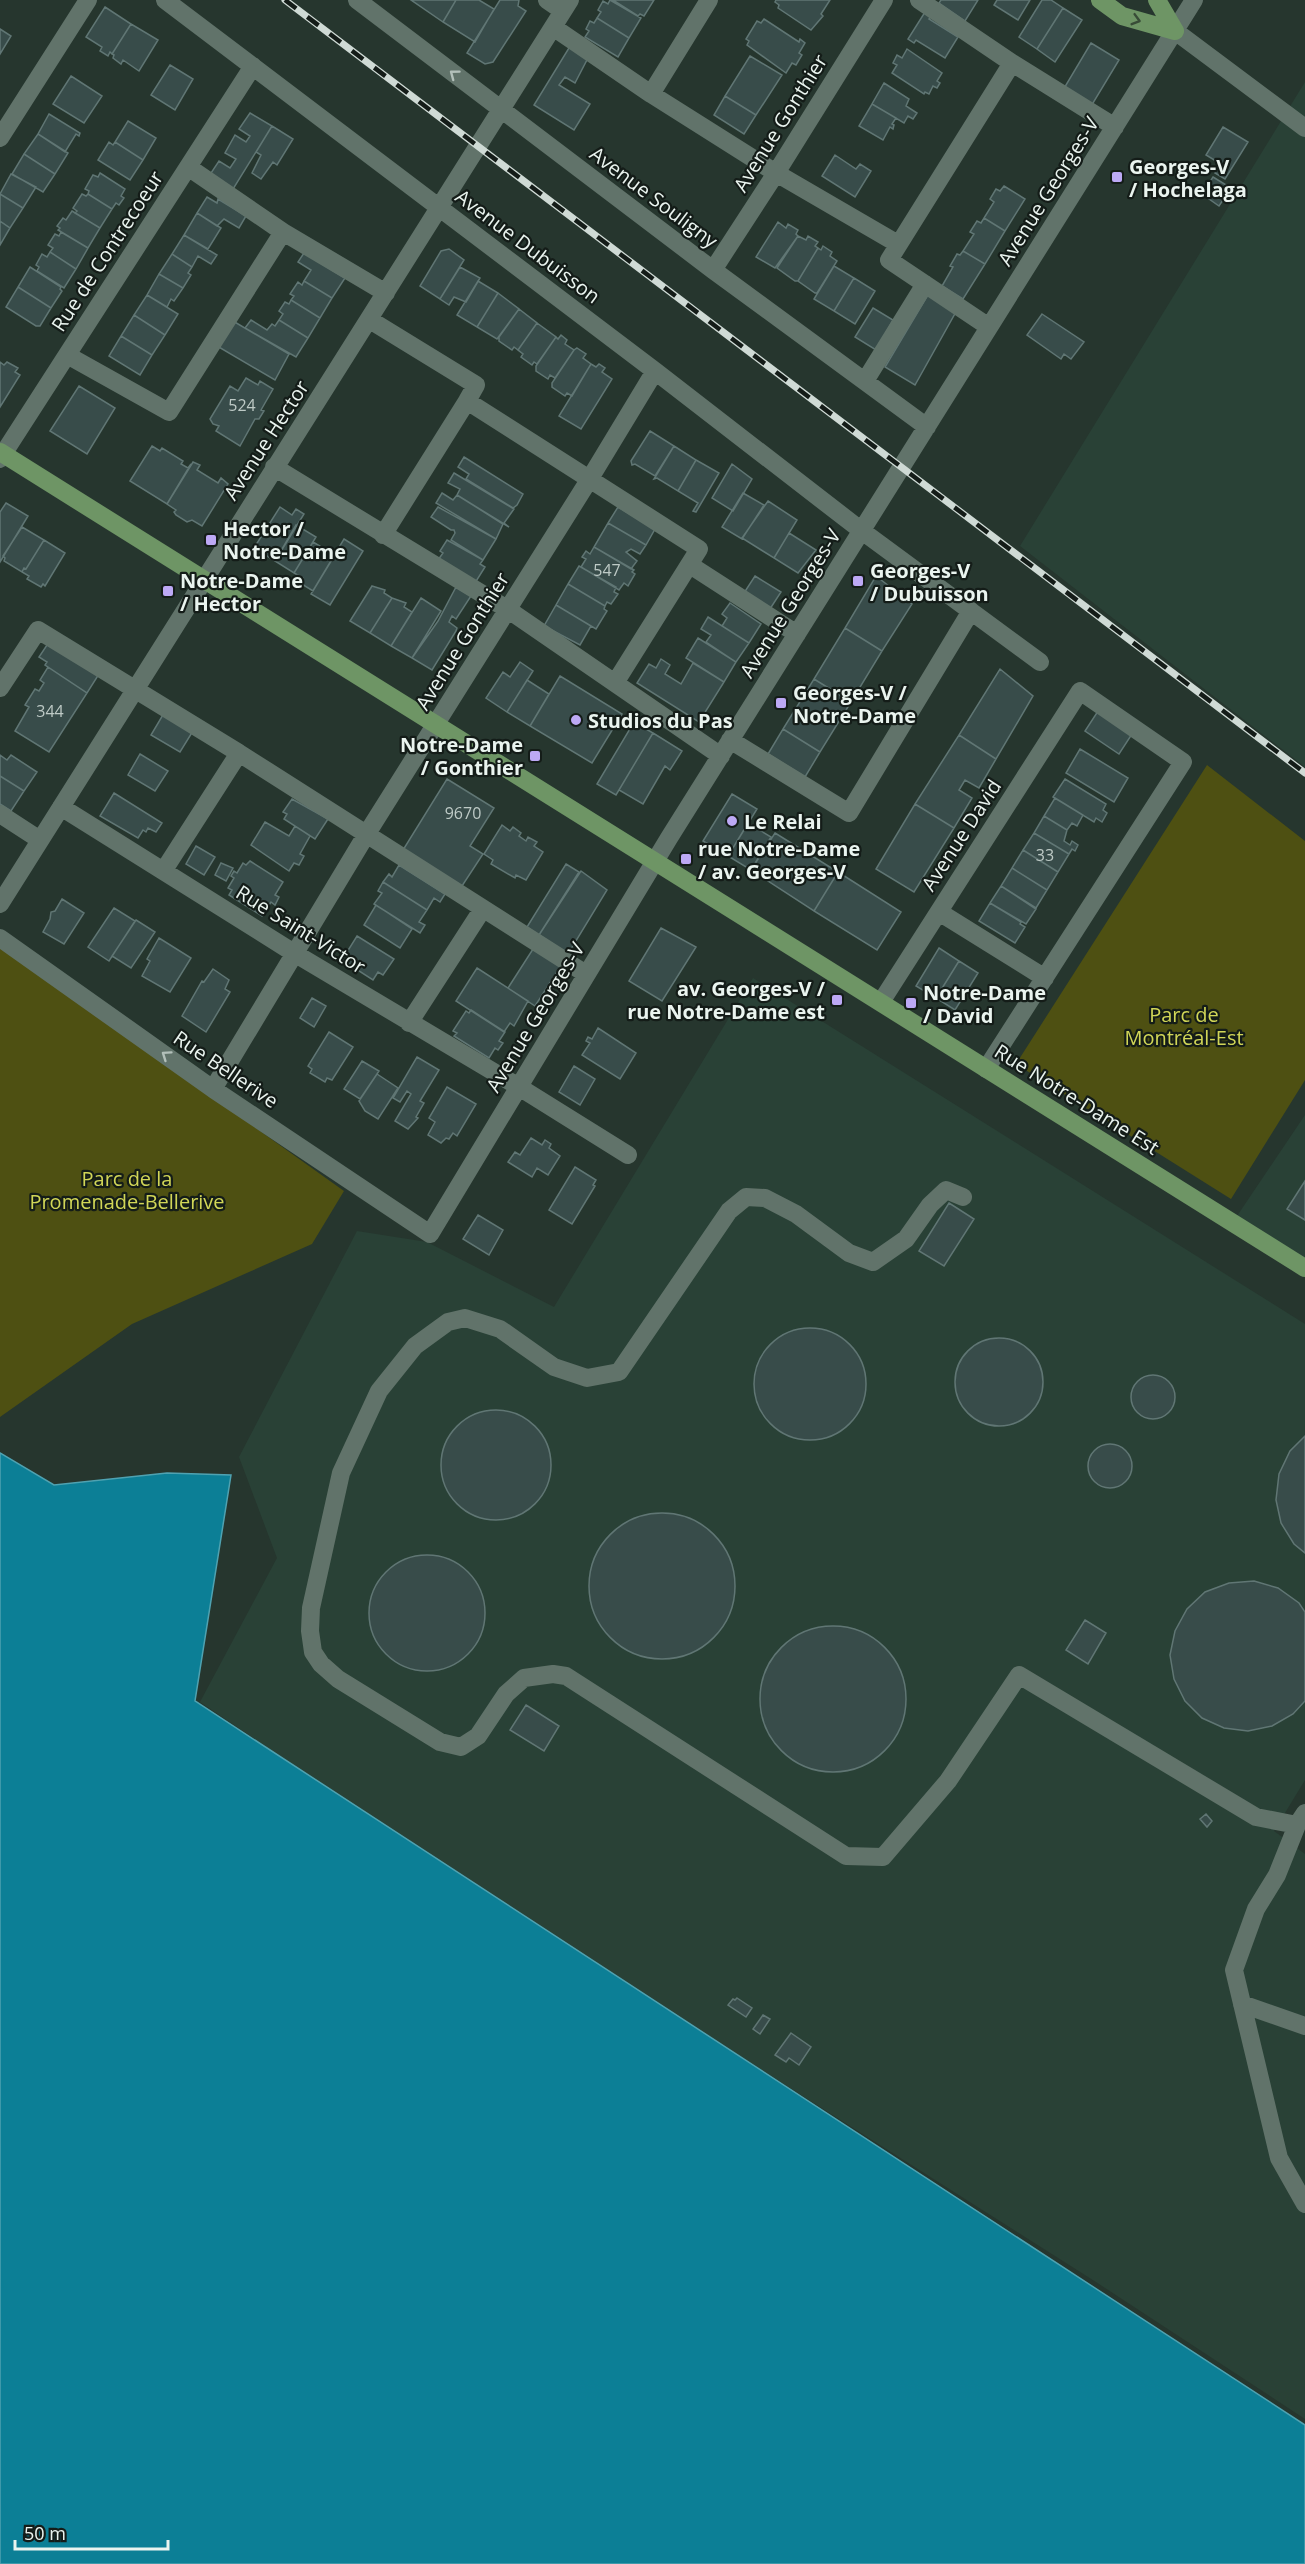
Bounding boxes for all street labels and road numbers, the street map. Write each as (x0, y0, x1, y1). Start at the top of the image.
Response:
street label: Avenue Gonthier (727, 49, 833, 197)
street label: Avenue Georges-V (991, 111, 1105, 271)
street label: Avenue Souligny (585, 140, 724, 255)
street label: Rue de Contrecoeur (45, 165, 169, 337)
street label: Avenue Dubuisson (450, 183, 606, 309)
street label: Avenue Hector (217, 375, 315, 505)
street label: Avenue Georges-V (733, 523, 847, 683)
street label: Avenue Gonthier (409, 567, 515, 715)
street label: Avenue David (915, 774, 1007, 896)
street label: Rue Saint-Victor (231, 878, 371, 980)
street label: Avenue Georges-V (479, 937, 591, 1097)
street label: Rue Bellerive (168, 1024, 284, 1114)
street label: Rue Notre-Dame Est (990, 1037, 1164, 1161)

